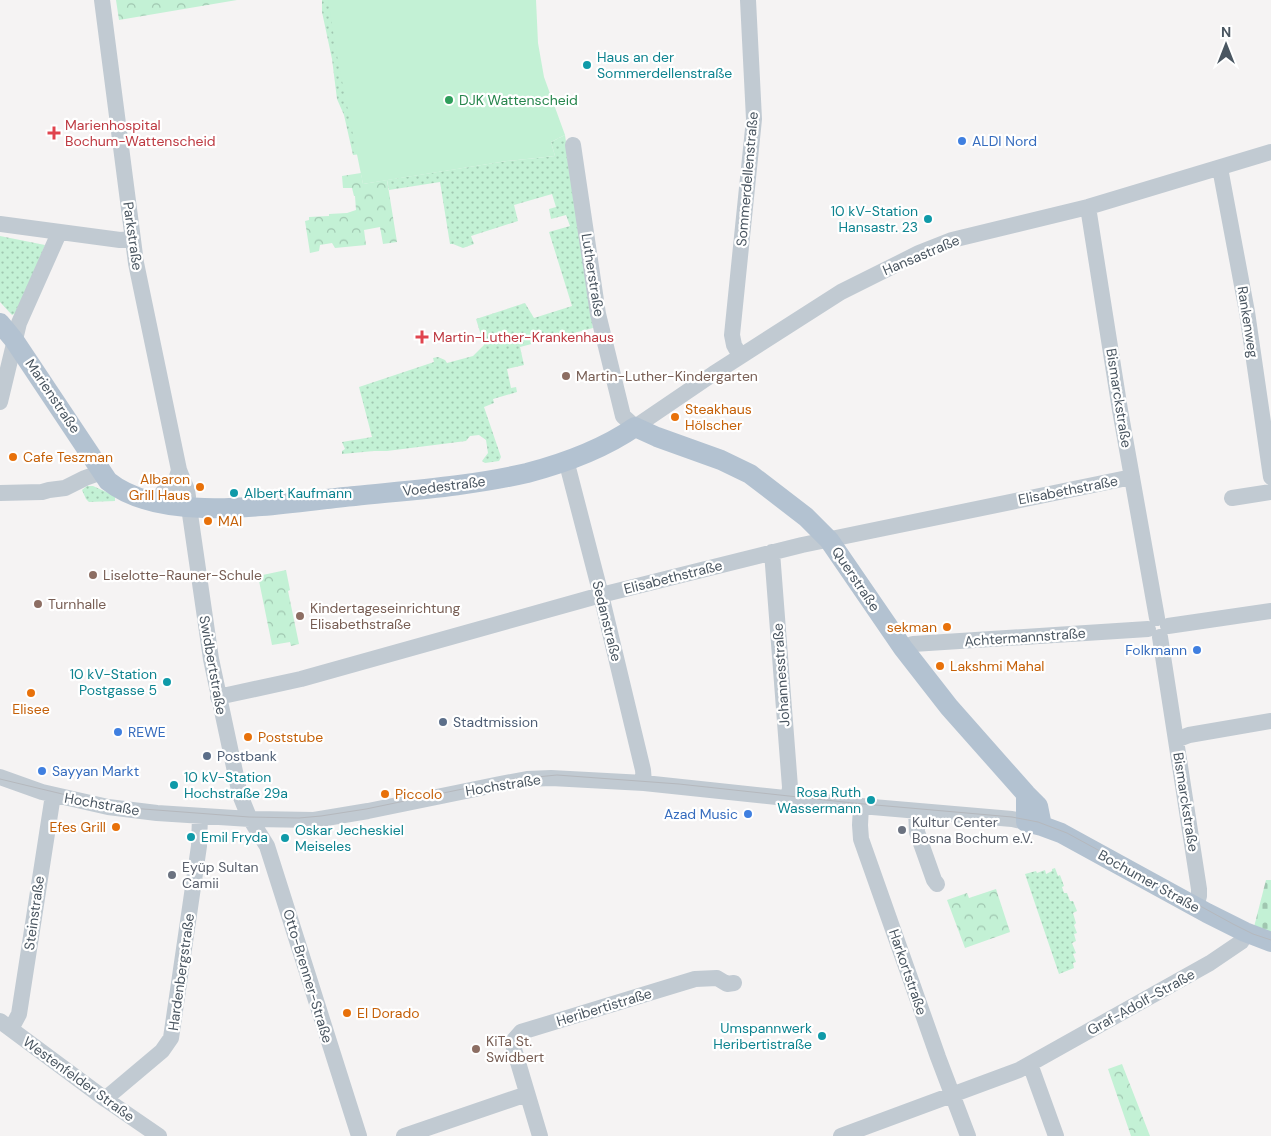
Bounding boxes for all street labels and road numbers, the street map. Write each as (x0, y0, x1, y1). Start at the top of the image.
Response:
street label: Sommerdellenstraße (732, 111, 762, 247)
street label: Parkstraße (119, 200, 147, 272)
street label: Hansastraße (880, 231, 962, 279)
street label: Lutherstraße (578, 232, 608, 318)
street label: Rankenweg (1233, 285, 1263, 359)
street label: Bismarckstraße (1102, 347, 1136, 449)
street label: Marienstraße (22, 355, 85, 437)
street label: Voedestraße (401, 472, 487, 500)
street label: Elisabethstraße (1017, 472, 1119, 508)
street label: Querstraße (828, 543, 884, 615)
street label: Elisabethstraße (622, 556, 724, 598)
street label: Sedanstraße (588, 579, 626, 663)
street label: Swidbertstraße (195, 614, 231, 716)
street label: Johannesstraße (768, 622, 794, 728)
street label: Achtermannstraße (964, 624, 1086, 650)
street label: Bismarckstraße (1169, 751, 1203, 853)
street label: Hochstraße (464, 770, 542, 800)
street label: Hochstraße (63, 789, 141, 819)
street label: Bochumer Straße (1095, 846, 1203, 916)
street label: Steinstraße (20, 875, 48, 951)
street label: Otto-Brenner-Straße (279, 907, 337, 1045)
street label: Hardenbergstraße (164, 912, 198, 1032)
street label: Harkortstraße (885, 927, 931, 1017)
street label: Graf-Adolf-Straße (1084, 965, 1198, 1039)
street label: Heribertistraße (554, 984, 654, 1030)
street label: Westenfelder Straße (20, 1033, 138, 1126)

